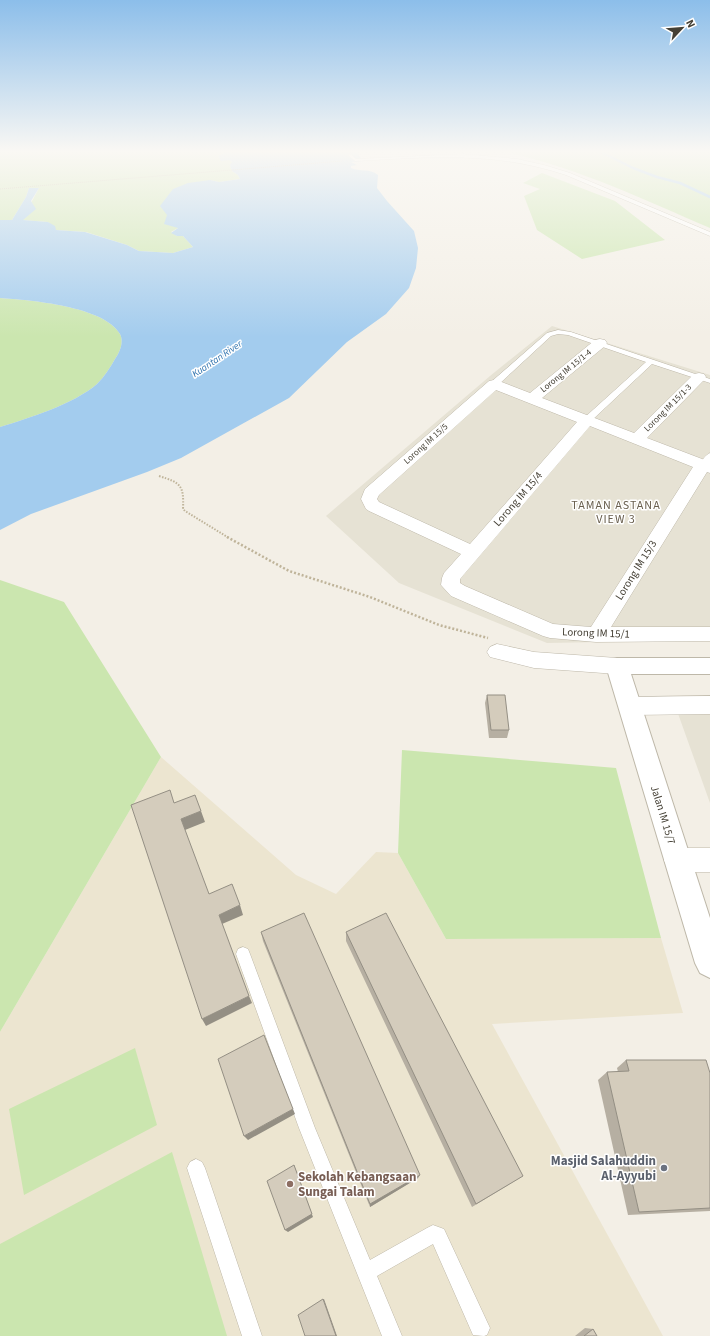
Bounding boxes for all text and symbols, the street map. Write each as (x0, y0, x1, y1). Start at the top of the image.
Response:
north arrow (662, 8, 702, 48)
text: N (682, 17, 699, 30)
water label: Kuantan River (189, 337, 245, 381)
street label: Lorong IM 15/1-4 (537, 346, 595, 396)
street label: Lorong IM 15/1-3 (641, 381, 695, 435)
street label: Lorong IM 15/5 (401, 420, 451, 467)
street label: Lorong IM 15/4 (490, 468, 546, 530)
district label: TAMAN ASTANA VIEW 3 (571, 497, 661, 528)
street label: Lorong IM 15/3 (612, 537, 660, 603)
street label: Lorong IM 15/1 (562, 624, 630, 642)
street label: Jalan IM 15/7 (647, 784, 679, 846)
place label: Masjid Salahuddin Al-Ayyubi (551, 1152, 656, 1185)
marker: Masjid Salahuddin Al-Ayyubi (659, 1163, 669, 1173)
place label: Sekolah Kebangsaan Sungai Talam (298, 1168, 416, 1201)
marker: Sekolah Kebangsaan Sungai Talam (285, 1179, 295, 1189)

